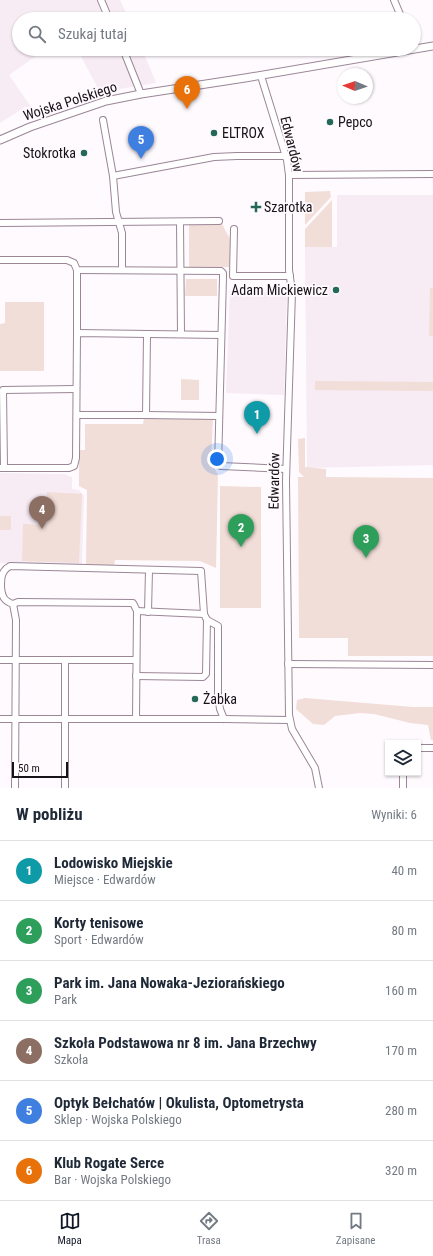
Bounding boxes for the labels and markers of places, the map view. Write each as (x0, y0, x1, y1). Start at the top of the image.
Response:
pin: 6 (174, 76, 200, 109)
place label: Pepco (338, 114, 373, 130)
marker: Pepco (325, 117, 335, 127)
place label: ELTROX (222, 125, 265, 141)
pin: 5 (128, 126, 154, 159)
marker: ELTROX (209, 128, 219, 138)
place label: Stokrotka (23, 145, 76, 161)
marker: Stokrotka (79, 148, 89, 158)
place label: Szarotka (264, 199, 312, 215)
marker: Szarotka (251, 202, 261, 212)
place label: Adam Mickiewicz (231, 282, 328, 298)
marker: Adam Mickiewicz (331, 285, 341, 295)
pin: 1 (244, 401, 270, 434)
pin: 4 (29, 496, 55, 529)
pin: 2 (228, 514, 254, 547)
pin: 3 (353, 525, 379, 558)
place label: Żabka (203, 691, 237, 707)
marker: Żabka (190, 694, 200, 704)

